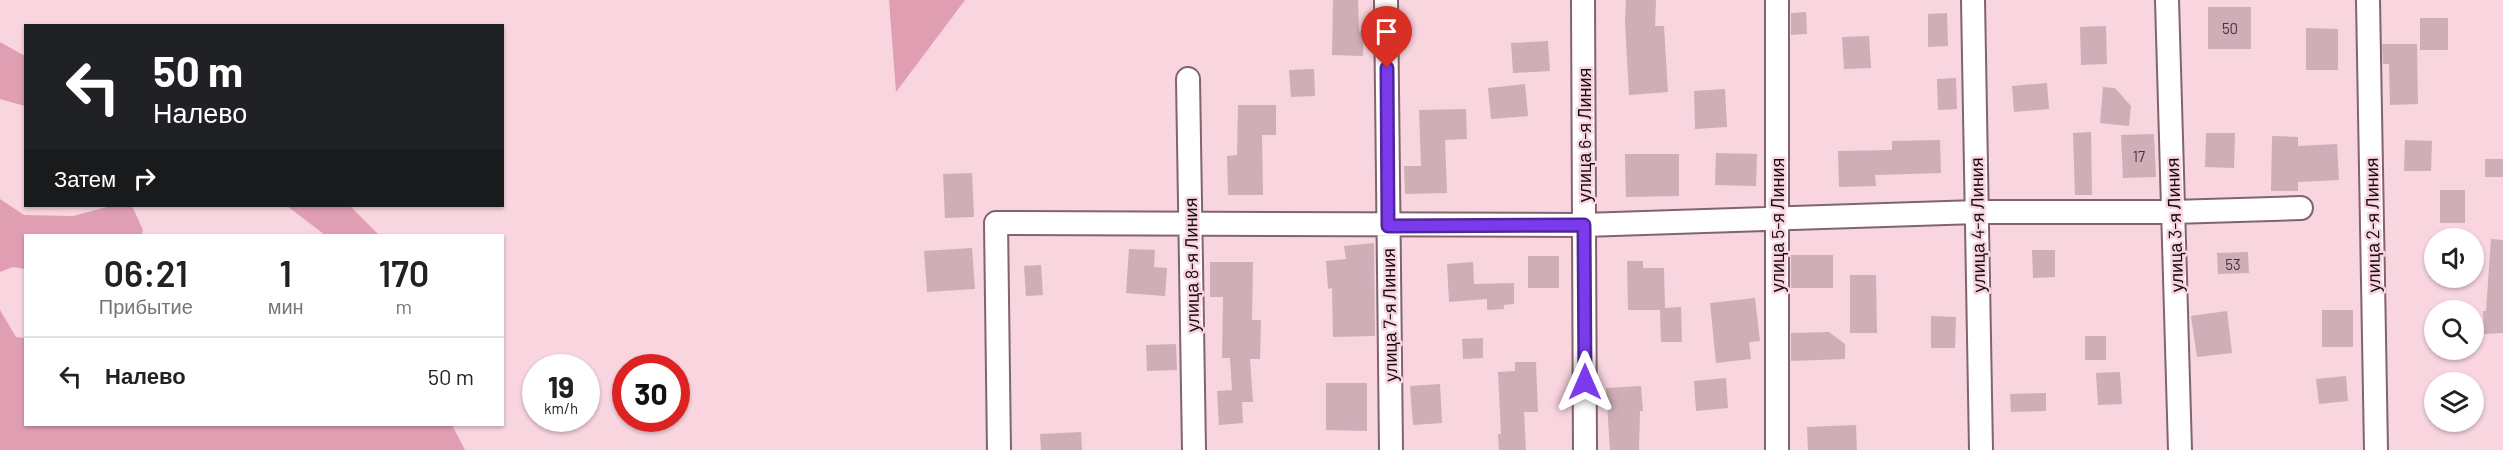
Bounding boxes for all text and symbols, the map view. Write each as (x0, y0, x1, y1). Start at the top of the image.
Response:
pin (1361, 6, 1412, 68)
icon: arrive (1370, 15, 1403, 48)
house number: 50 (2222, 19, 2238, 37)
text: 50 m (153, 45, 243, 95)
icon: left (54, 48, 132, 126)
street label: улица 6-я Линия (1573, 68, 1595, 202)
text: Налево (153, 96, 247, 128)
house number: 17 (2133, 147, 2145, 165)
street label: улица 4-я Линия (1965, 157, 1989, 293)
street label: улица 3-я Линия (2161, 157, 2187, 293)
street label: улица 2-я Линия (2360, 157, 2384, 293)
street label: улица 5-я Линия (1766, 158, 1788, 292)
icon: right (128, 162, 161, 195)
text: Затем (54, 165, 116, 191)
street label: улица 8-я Линия (1179, 198, 1203, 332)
map controls (2424, 228, 2484, 432)
button: sound (2424, 228, 2484, 288)
street label: улица 7-я Линия (1377, 248, 1401, 382)
text: 06:21 (104, 251, 188, 294)
text: 1 (279, 251, 292, 294)
text: 170 (378, 251, 429, 294)
house number: 53 (2225, 255, 2241, 273)
text: Прибытие (99, 294, 193, 318)
text: мин (268, 294, 304, 318)
text: m (396, 294, 412, 318)
button: search (2424, 300, 2484, 360)
position arrow (1553, 350, 1617, 414)
speed limit sign: 30 (612, 354, 690, 432)
icon: left (54, 360, 87, 393)
text: Налево (105, 362, 186, 388)
text: 50 m (428, 363, 474, 389)
text: 19 (548, 368, 574, 404)
button: layers (2424, 372, 2484, 432)
text: km/h (544, 399, 578, 417)

